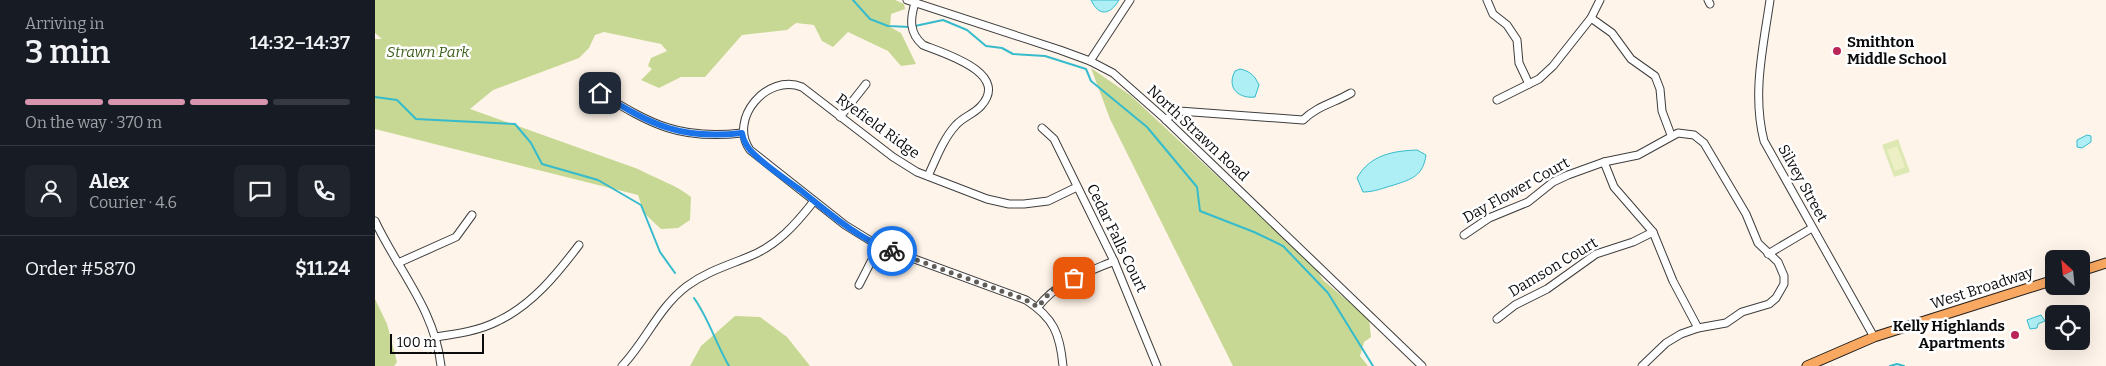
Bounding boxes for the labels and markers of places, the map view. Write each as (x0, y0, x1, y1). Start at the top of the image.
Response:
place label: Smithton Middle School (1847, 33, 1947, 68)
marker: Smithton Middle School (1831, 45, 1843, 57)
pin (579, 72, 621, 114)
pin (1053, 257, 1095, 299)
place label: Kelly Highlands Apartments (1893, 317, 2005, 352)
marker: Kelly Highlands Apartments (2009, 329, 2021, 341)

